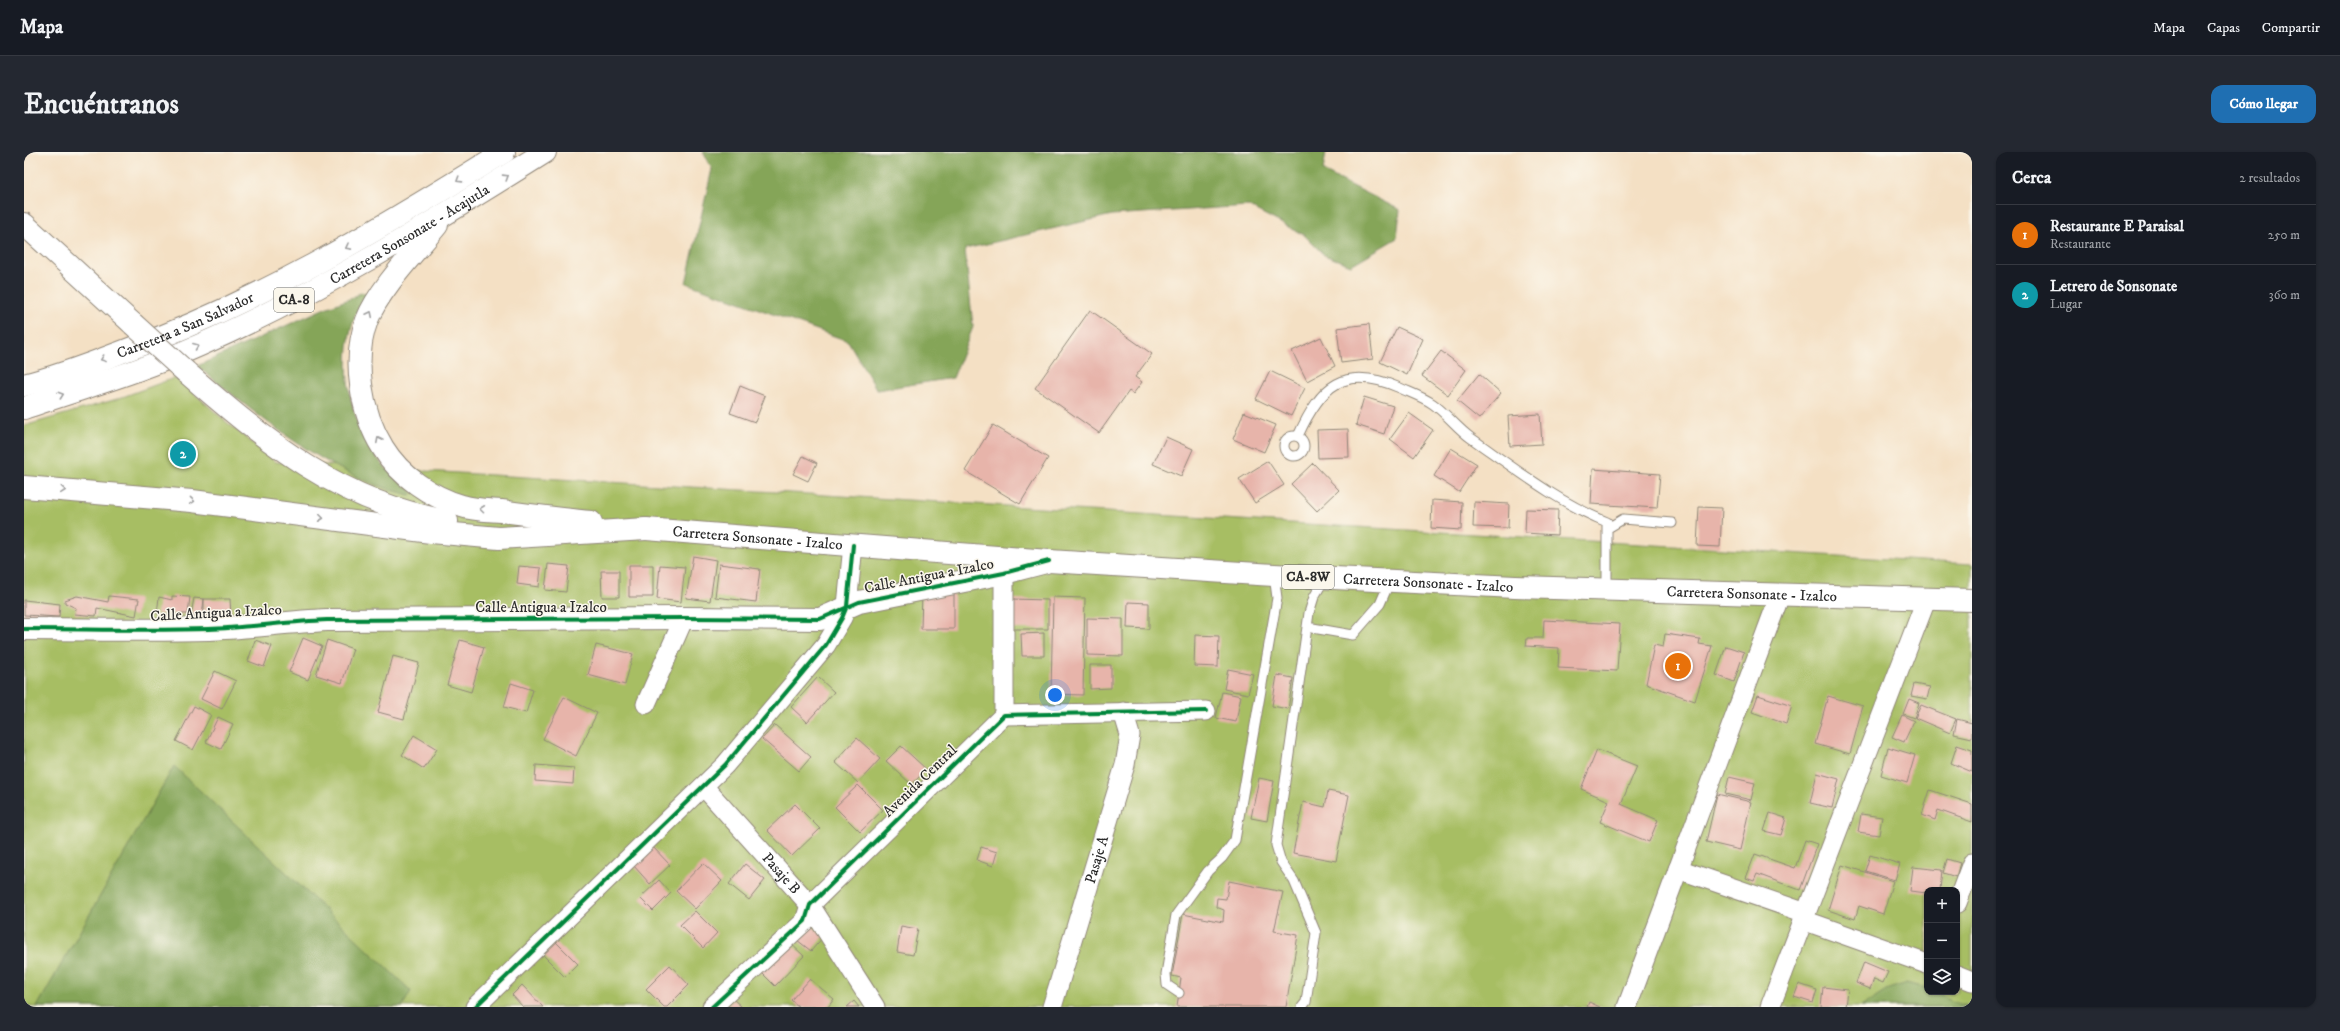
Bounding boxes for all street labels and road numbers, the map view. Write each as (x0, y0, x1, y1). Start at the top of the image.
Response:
street label: Carretera Sonsonate - Acajutla (326, 180, 493, 289)
street label: Carretera a San Salvador (114, 287, 257, 363)
road number: CA-8 (274, 288, 314, 312)
street label: Carretera Sonsonate - Izalco (672, 522, 843, 554)
street label: Calle Antigua a Izalco (863, 554, 995, 598)
road number: CA-8W (1282, 565, 1334, 589)
street label: Carretera Sonsonate - Izalco (1343, 569, 1514, 596)
street label: Carretera Sonsonate - Izalco (1666, 582, 1837, 606)
street label: Calle Antigua a Izalco (475, 598, 607, 617)
street label: Calle Antigua a Izalco (150, 600, 282, 626)
street label: Avenida Central (879, 740, 961, 821)
street label: Pasaje A (1080, 833, 1113, 886)
street label: Pasaje B (758, 849, 805, 898)

